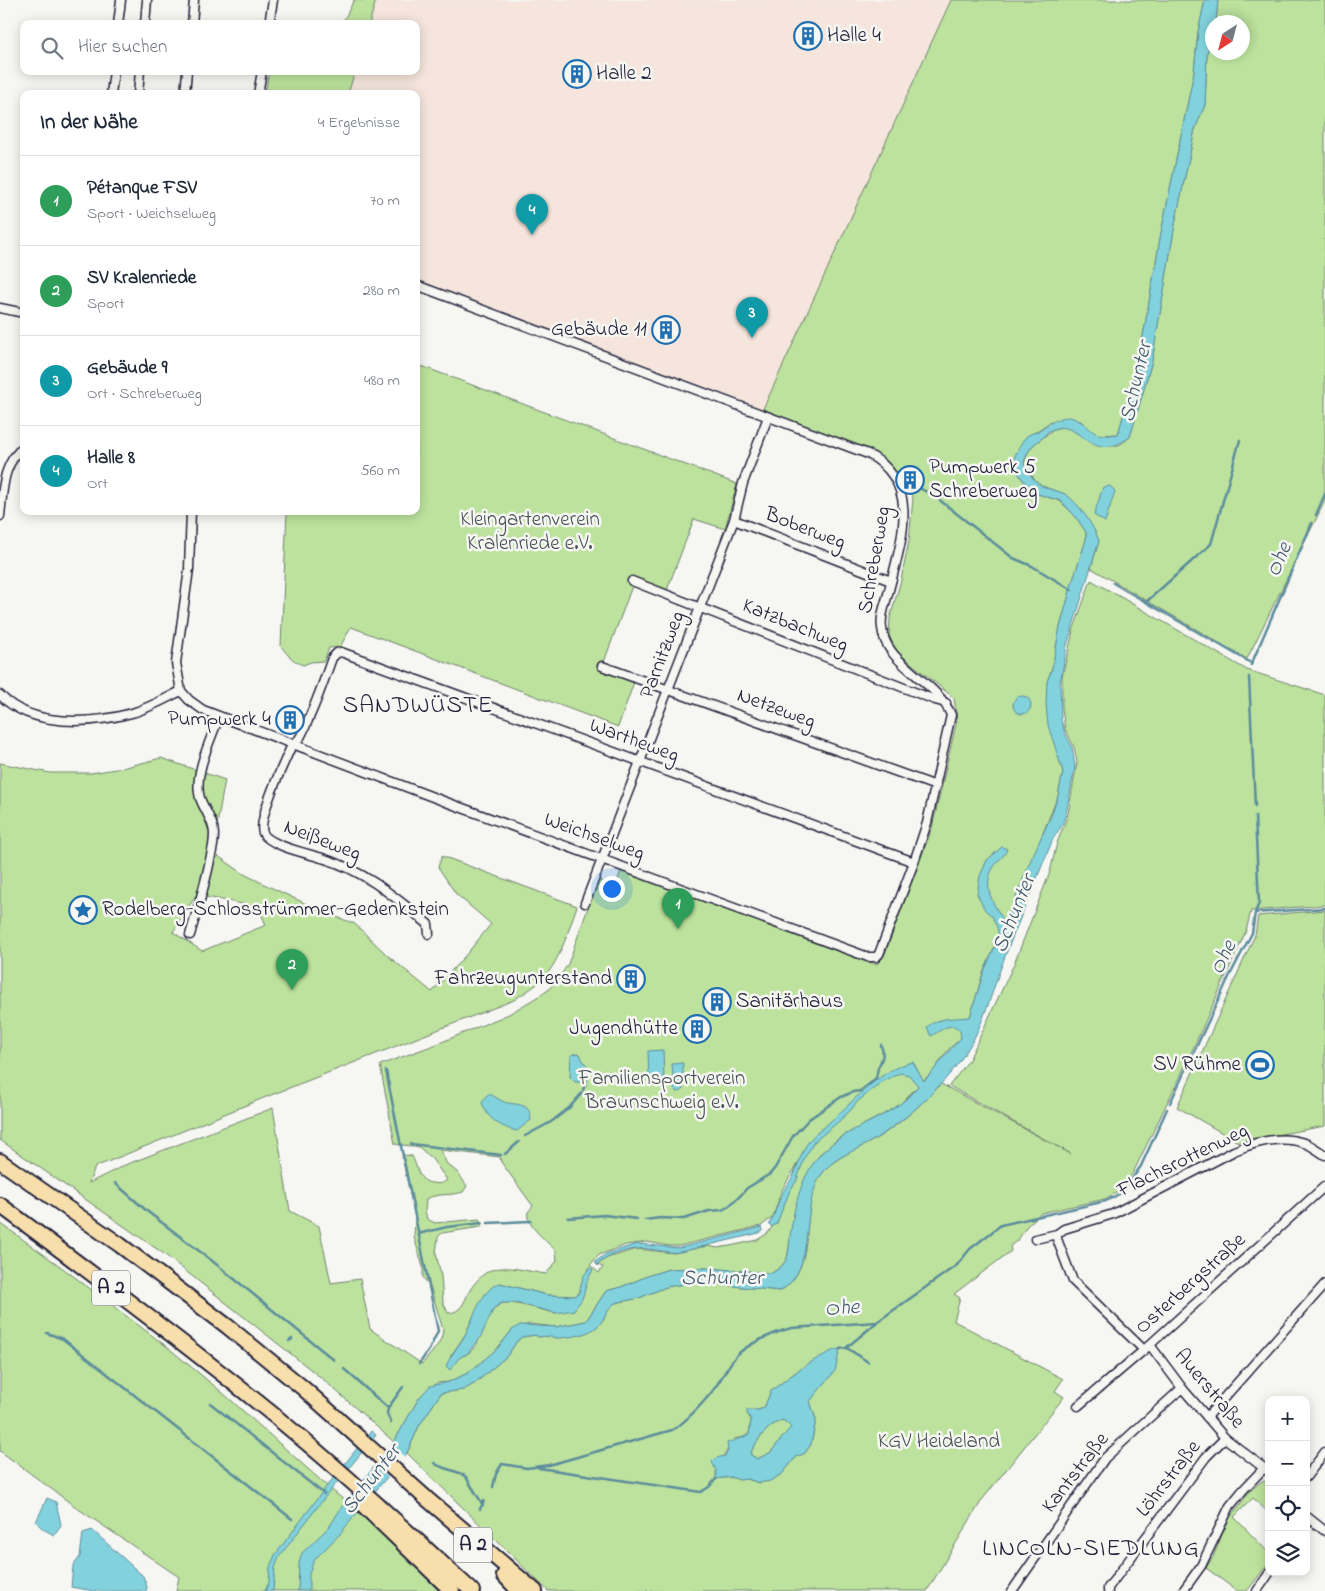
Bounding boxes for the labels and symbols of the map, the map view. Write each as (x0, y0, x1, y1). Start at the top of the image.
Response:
north arrow (1205, 15, 1250, 60)
building icon: Halle 4 (793, 21, 823, 51)
place label: Halle 4 (827, 21, 881, 51)
building icon: Halle 2 (562, 59, 592, 89)
place label: Halle 2 (596, 59, 652, 89)
pin: 4 (516, 194, 548, 235)
pin: 3 (736, 297, 768, 338)
place label: Gebäude 11 (551, 315, 647, 345)
building icon: Gebäude 11 (651, 315, 681, 345)
water label: Schunter (1112, 335, 1163, 425)
place label: Pumpwerk 5 Schreberweg (929, 453, 1037, 509)
building icon: Pumpwerk 5 Schreberweg (895, 465, 925, 495)
street label: Boberweg (759, 500, 850, 560)
street label: Schreberweg (851, 504, 901, 616)
park label: Kleingartenverein Kralenriede e.V. (460, 505, 600, 559)
water label: Ohe (1258, 537, 1302, 582)
street label: Katzbachweg (737, 591, 852, 663)
street label: Parnitzweg (633, 607, 695, 704)
street label: Netzeweg (732, 681, 819, 739)
district label: SANDWÜSTE (343, 689, 493, 724)
place label: Pumpwerk 4 (168, 705, 271, 735)
building icon: Pumpwerk 4 (275, 705, 305, 735)
street label: Wartheweg (584, 711, 683, 773)
street label: Weichselweg (539, 805, 648, 871)
street label: Neißeweg (278, 813, 365, 871)
water label: Schunter (985, 867, 1046, 958)
your location (599, 876, 625, 902)
pin: 1 (662, 888, 694, 929)
place icon: Rodelberg-Schlosstrümmer-Gedenkstein (68, 895, 98, 925)
place label: Rodelberg-Schlosstrümmer-Gedenkstein (102, 895, 449, 927)
water label: Ohe (1202, 934, 1246, 981)
pin: 2 (276, 949, 308, 990)
place label: Fahrzeugunterstand (433, 964, 612, 996)
building icon: Fahrzeugunterstand (616, 964, 646, 994)
building icon: Sanitärhaus (702, 987, 732, 1017)
place label: Sanitärhaus (736, 987, 843, 1017)
place label: Jugendhütte (569, 1014, 679, 1046)
building icon: Jugendhütte (682, 1014, 712, 1044)
place label: SV Rühme (1153, 1050, 1242, 1080)
sports icon: SV Rühme (1245, 1050, 1275, 1080)
park label: Familiensportverein Braunschweig e.V. (578, 1064, 745, 1120)
street label: Flachsrottenweg (1112, 1116, 1254, 1208)
street label: Osterbergstraße (1129, 1226, 1255, 1343)
water label: Schunter (681, 1263, 766, 1295)
road number: A 2 (92, 1270, 130, 1306)
water label: Ohe (824, 1292, 862, 1326)
street label: Auerstraße (1166, 1342, 1252, 1436)
street label: Kantstraße (1035, 1426, 1117, 1520)
park label: KGV Heideland (878, 1427, 1000, 1457)
street label: Löhrstraße (1129, 1434, 1209, 1524)
water label: Schunter (334, 1435, 412, 1522)
road number: A 2 (454, 1528, 492, 1562)
district label: LINCOLN-SIEDLUNG (982, 1532, 1200, 1567)

